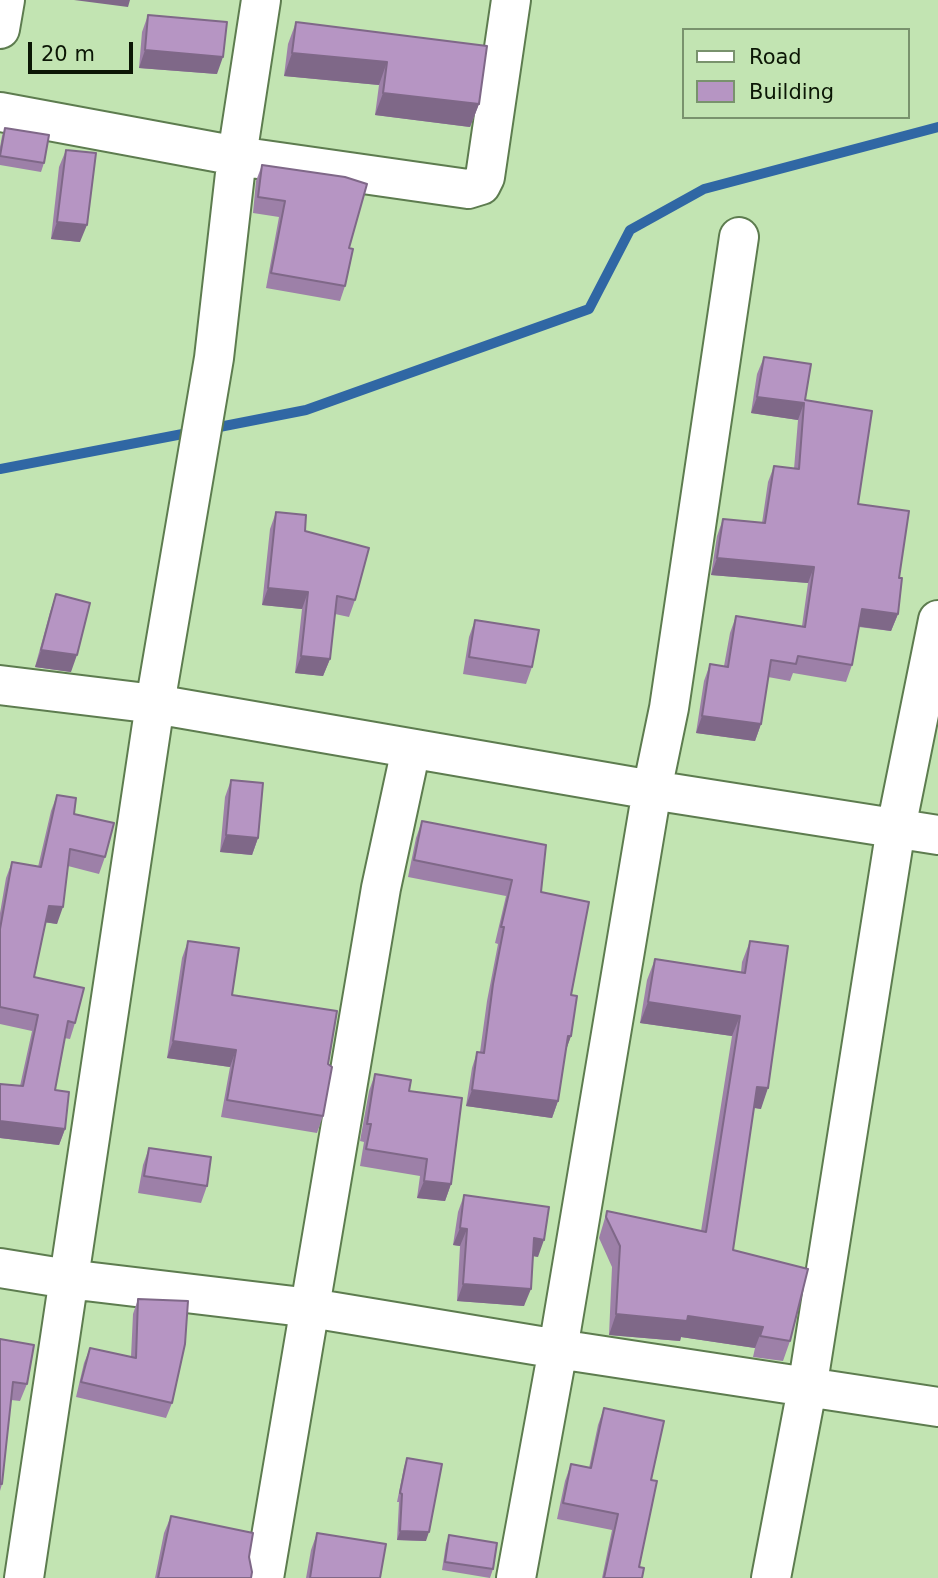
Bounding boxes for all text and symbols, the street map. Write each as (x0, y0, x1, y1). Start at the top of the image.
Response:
scale bar (32, 28, 136, 72)
legend (682, 28, 910, 119)
text: 20 m (41, 42, 95, 66)
text: Road (749, 45, 802, 69)
text: Building (749, 80, 834, 104)

